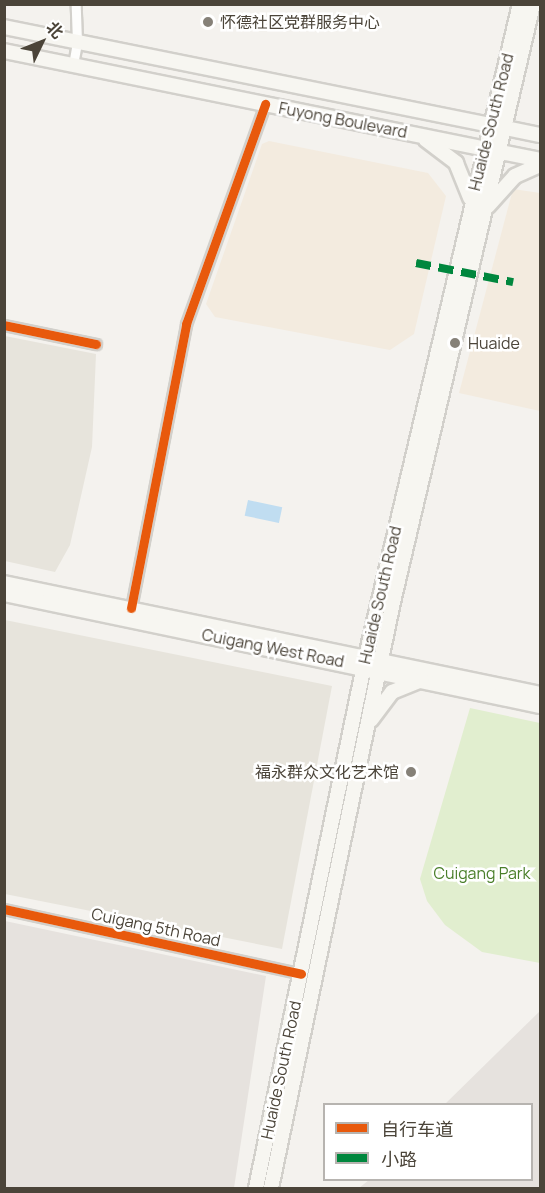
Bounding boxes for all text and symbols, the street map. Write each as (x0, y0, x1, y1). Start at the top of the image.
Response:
north arrow (12, 12, 72, 72)
place label: 怀德社区党群服务中心 (220, 12, 380, 32)
marker: 怀德社区党群服务中心 (201, 15, 215, 29)
text: 北 (42, 16, 69, 43)
street label: Huaide South Road (465, 51, 517, 193)
street label: Fuyong Boulevard (277, 98, 409, 142)
place label: Huaide (468, 333, 520, 353)
marker: Huaide (446, 334, 464, 352)
street label: Huaide South Road (355, 524, 405, 666)
street label: Cuigang West Road (200, 625, 346, 671)
place label: 福永群众文化艺术馆 (255, 762, 399, 782)
marker: 福永群众文化艺术馆 (404, 765, 418, 779)
park label: Cuigang Park (433, 863, 531, 883)
street label: Cuigang 5th Road (90, 904, 222, 950)
street label: Huaide South Road (257, 999, 305, 1141)
legend (323, 1103, 533, 1181)
text: 自行车道 (381, 1117, 453, 1141)
text: 小路 (381, 1147, 417, 1171)

